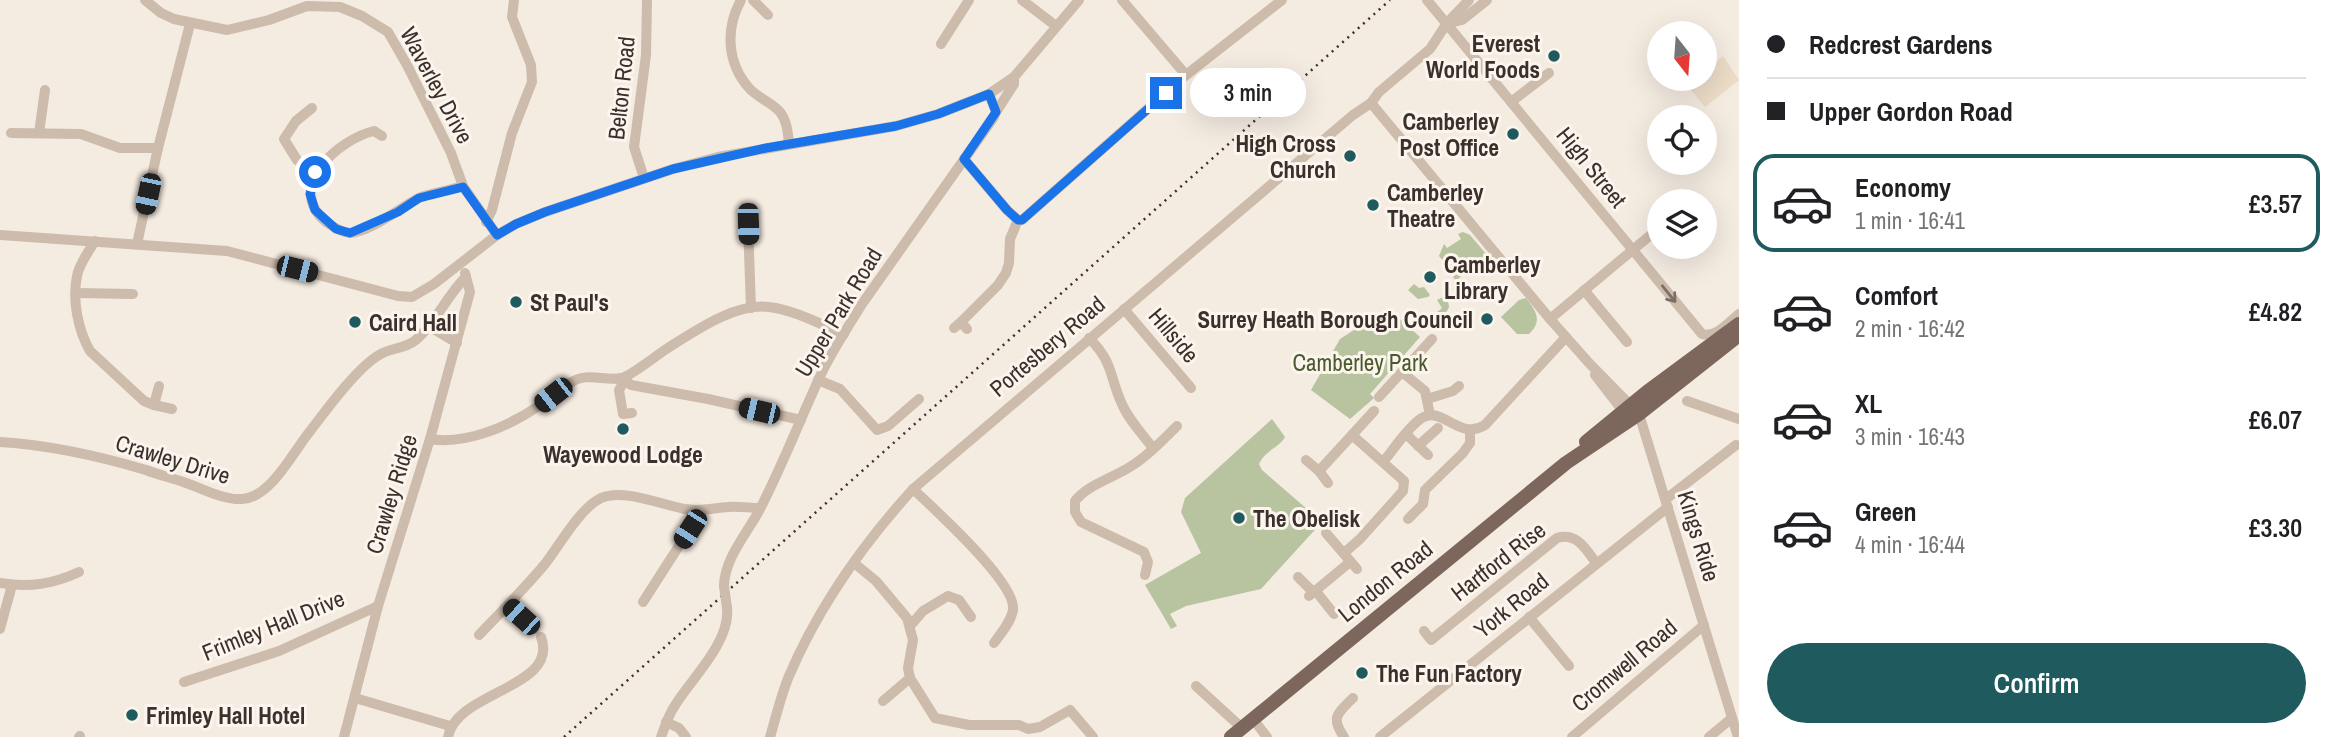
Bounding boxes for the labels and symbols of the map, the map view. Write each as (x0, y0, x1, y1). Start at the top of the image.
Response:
street label: Waverley Drive (393, 21, 481, 149)
north arrow (1647, 21, 1717, 91)
place label: Everest World Foods (1426, 28, 1540, 85)
street label: Belton Road (600, 35, 642, 141)
marker: Everest World Foods (1546, 48, 1562, 64)
callout: 3 min (1190, 68, 1306, 118)
route end (1150, 77, 1182, 109)
place label: Camberley Post Office (1399, 106, 1499, 163)
street label: High Street (1550, 120, 1634, 214)
marker: Camberley Post Office (1505, 126, 1521, 142)
place label: High Cross Church (1235, 128, 1336, 185)
marker: High Cross Church (1342, 148, 1358, 164)
route start (299, 156, 331, 188)
car (134, 171, 163, 217)
place label: Camberley Theatre (1387, 177, 1484, 234)
marker: Camberley Theatre (1365, 197, 1381, 213)
car (737, 203, 760, 245)
street label: Upper Park Road (787, 242, 889, 382)
place label: Camberley Library (1444, 249, 1541, 306)
car (275, 254, 320, 284)
marker: Camberley Library (1422, 269, 1438, 285)
one-way arrow (1661, 285, 1676, 303)
place label: St Paul's (530, 287, 609, 318)
street label: Portesbery Road (983, 289, 1111, 403)
marker: St Paul's (508, 294, 524, 310)
street label: Hillside (1142, 301, 1206, 369)
place label: Surrey Heath Borough Council (1197, 304, 1473, 335)
place label: Caird Hall (369, 307, 457, 338)
marker: Surrey Heath Borough Council (1479, 311, 1495, 327)
marker: Caird Hall (347, 314, 363, 330)
park label: Camberley Park (1292, 347, 1428, 378)
car (530, 374, 577, 416)
car (737, 396, 782, 426)
marker: Wayewood Lodge (615, 421, 631, 437)
street label: Crawley Drive (112, 427, 234, 491)
street label: Crawley Ridge (358, 430, 424, 558)
place label: Wayewood Lodge (543, 439, 703, 470)
street label: Kings Ride (1671, 487, 1727, 585)
place label: The Obelisk (1253, 503, 1360, 534)
car (670, 506, 711, 552)
marker: The Obelisk (1231, 510, 1247, 526)
street label: Hartford Rise (1444, 514, 1552, 608)
street label: London Road (1331, 533, 1439, 629)
street label: York Road (1467, 565, 1555, 645)
street label: Frimley Hall Drive (197, 582, 349, 668)
car (499, 595, 544, 639)
street label: Cromwell Road (1565, 612, 1683, 718)
place label: The Fun Factory (1376, 658, 1522, 689)
marker: The Fun Factory (1354, 665, 1370, 681)
place label: Frimley Hall Hotel (146, 700, 305, 731)
marker: Frimley Hall Hotel (124, 707, 140, 723)

